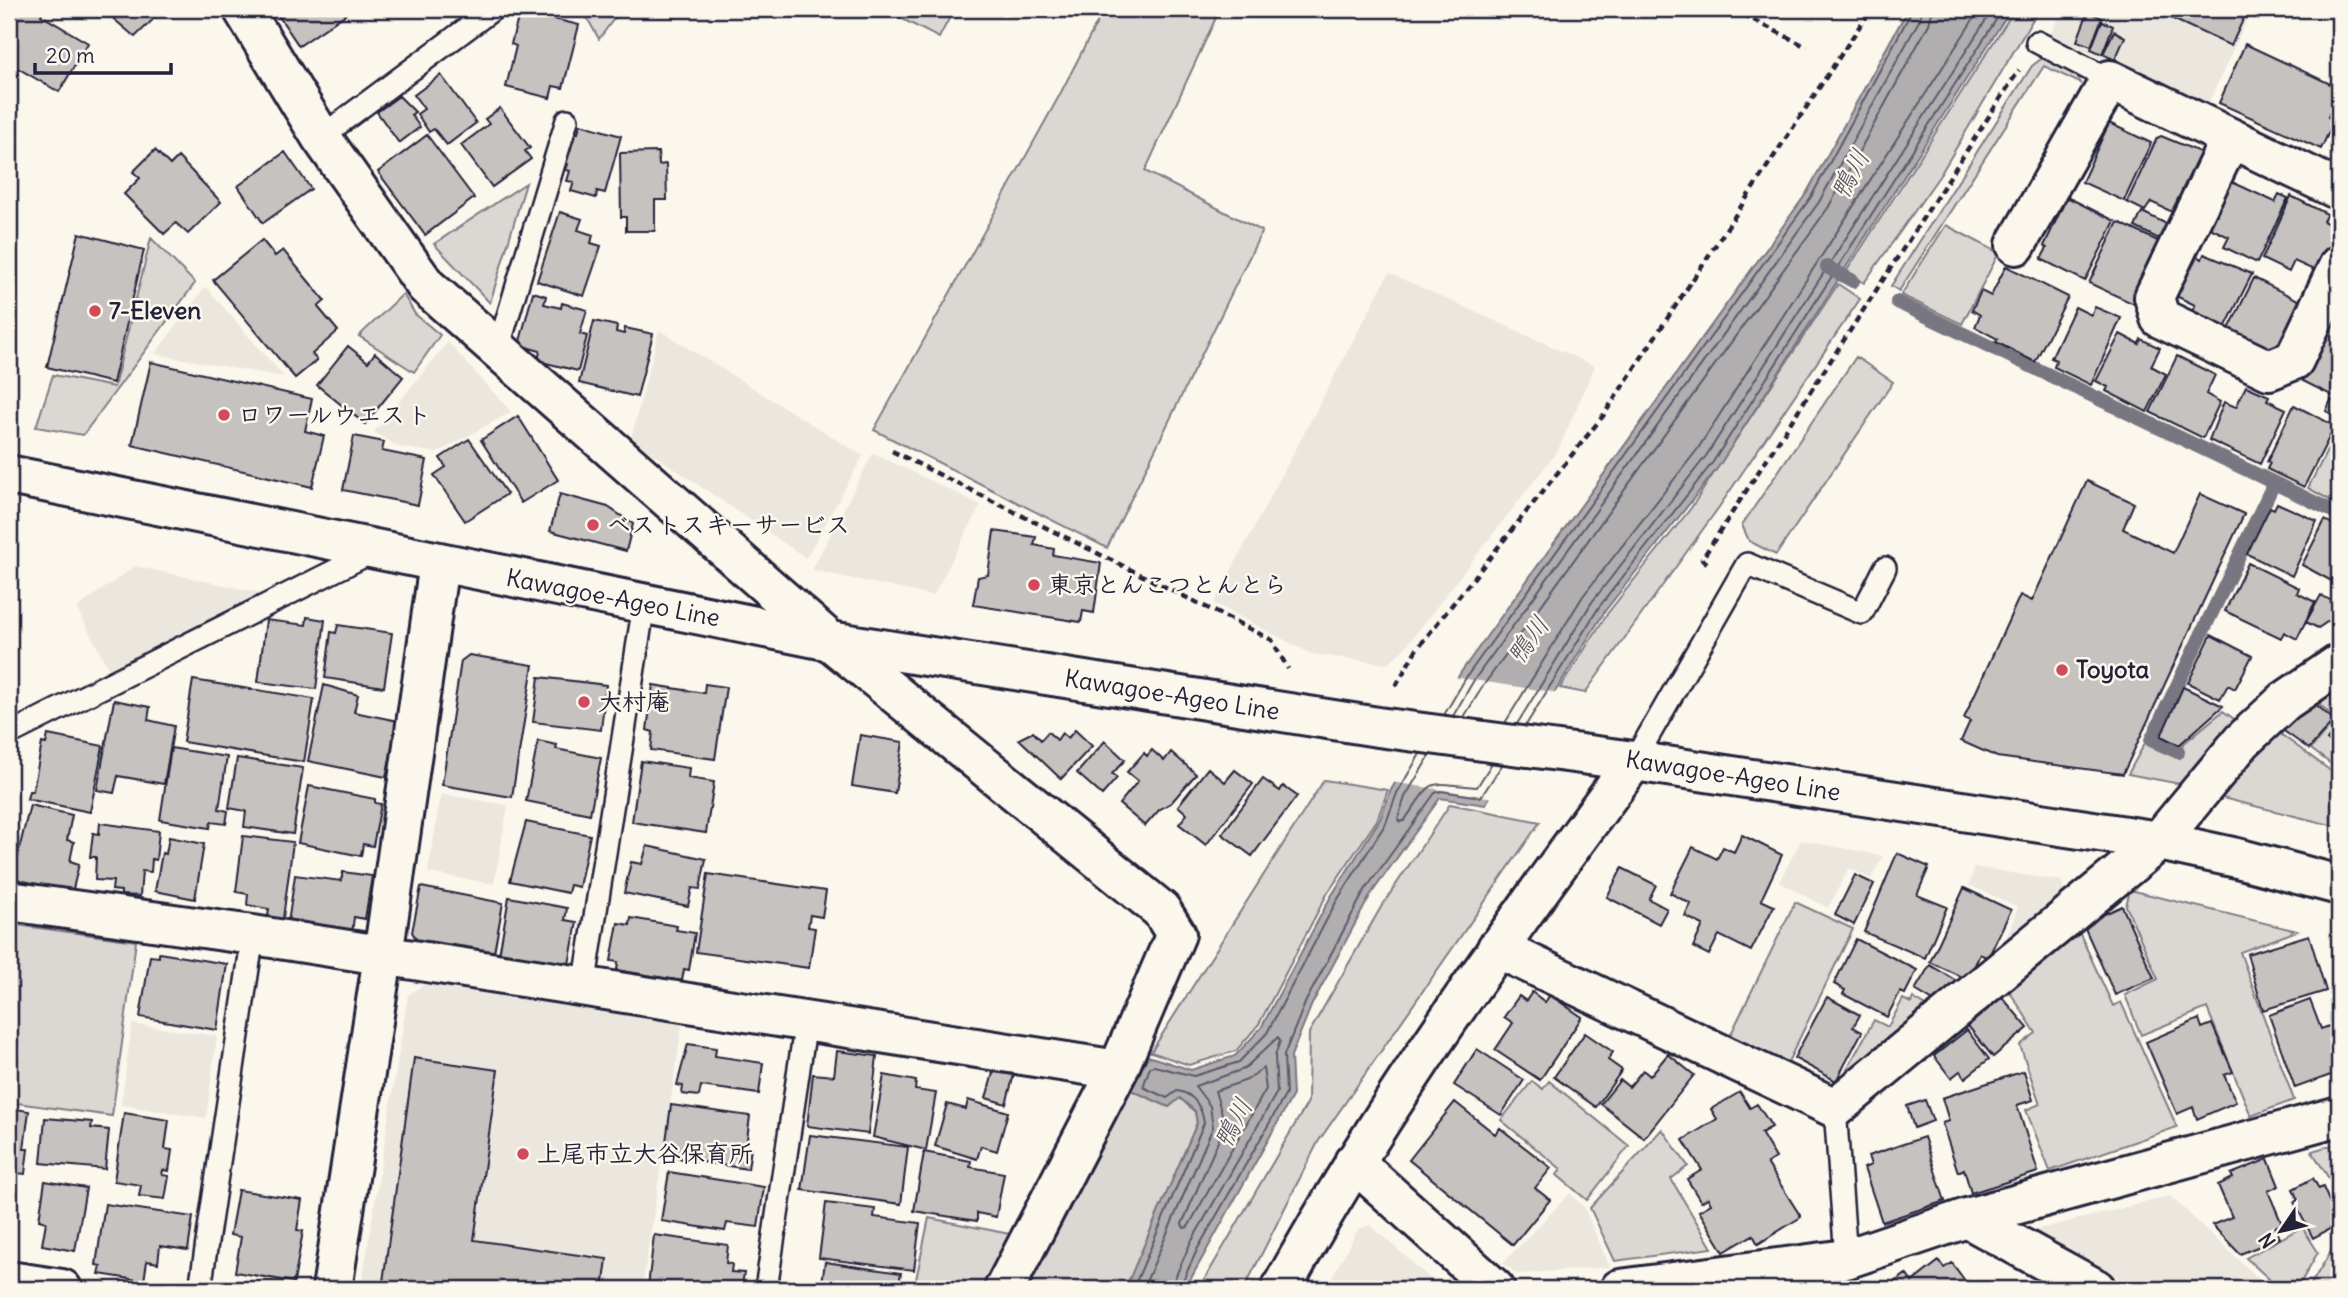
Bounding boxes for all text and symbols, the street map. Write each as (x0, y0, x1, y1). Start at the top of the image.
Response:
scale bar (35, 32, 172, 76)
text: 20 m (46, 42, 95, 69)
water label: 鴨川 (1823, 143, 1876, 204)
place label: 7-Eleven (109, 295, 201, 325)
marker: 7-Eleven (87, 303, 103, 319)
place label: ロワールウエスト (238, 399, 431, 429)
marker: ロワールウエスト (216, 407, 232, 423)
place label: ベストスキーサービス (607, 509, 850, 539)
marker: ベストスキーサービス (585, 517, 601, 533)
street label: Kawagoe-Ageo Line (504, 562, 723, 632)
place label: 東京とんこつとんとら (1048, 569, 1288, 599)
marker: 東京とんこつとんとら (1026, 577, 1042, 593)
water label: 鴨川 (1499, 609, 1556, 670)
place label: Toyota (2076, 654, 2150, 684)
street label: Kawagoe-Ageo Line (1063, 662, 1282, 726)
marker: Toyota (2054, 662, 2070, 678)
place label: 大村庵 (598, 686, 670, 716)
marker: 大村庵 (576, 694, 592, 710)
street label: Kawagoe-Ageo Line (1624, 743, 1843, 807)
water label: 鴨川 (1206, 1092, 1259, 1153)
place label: 上尾市立大谷保育所 (537, 1138, 753, 1168)
marker: 上尾市立大谷保育所 (515, 1146, 531, 1162)
north arrow (2246, 1196, 2316, 1266)
text: N (2253, 1228, 2281, 1253)

